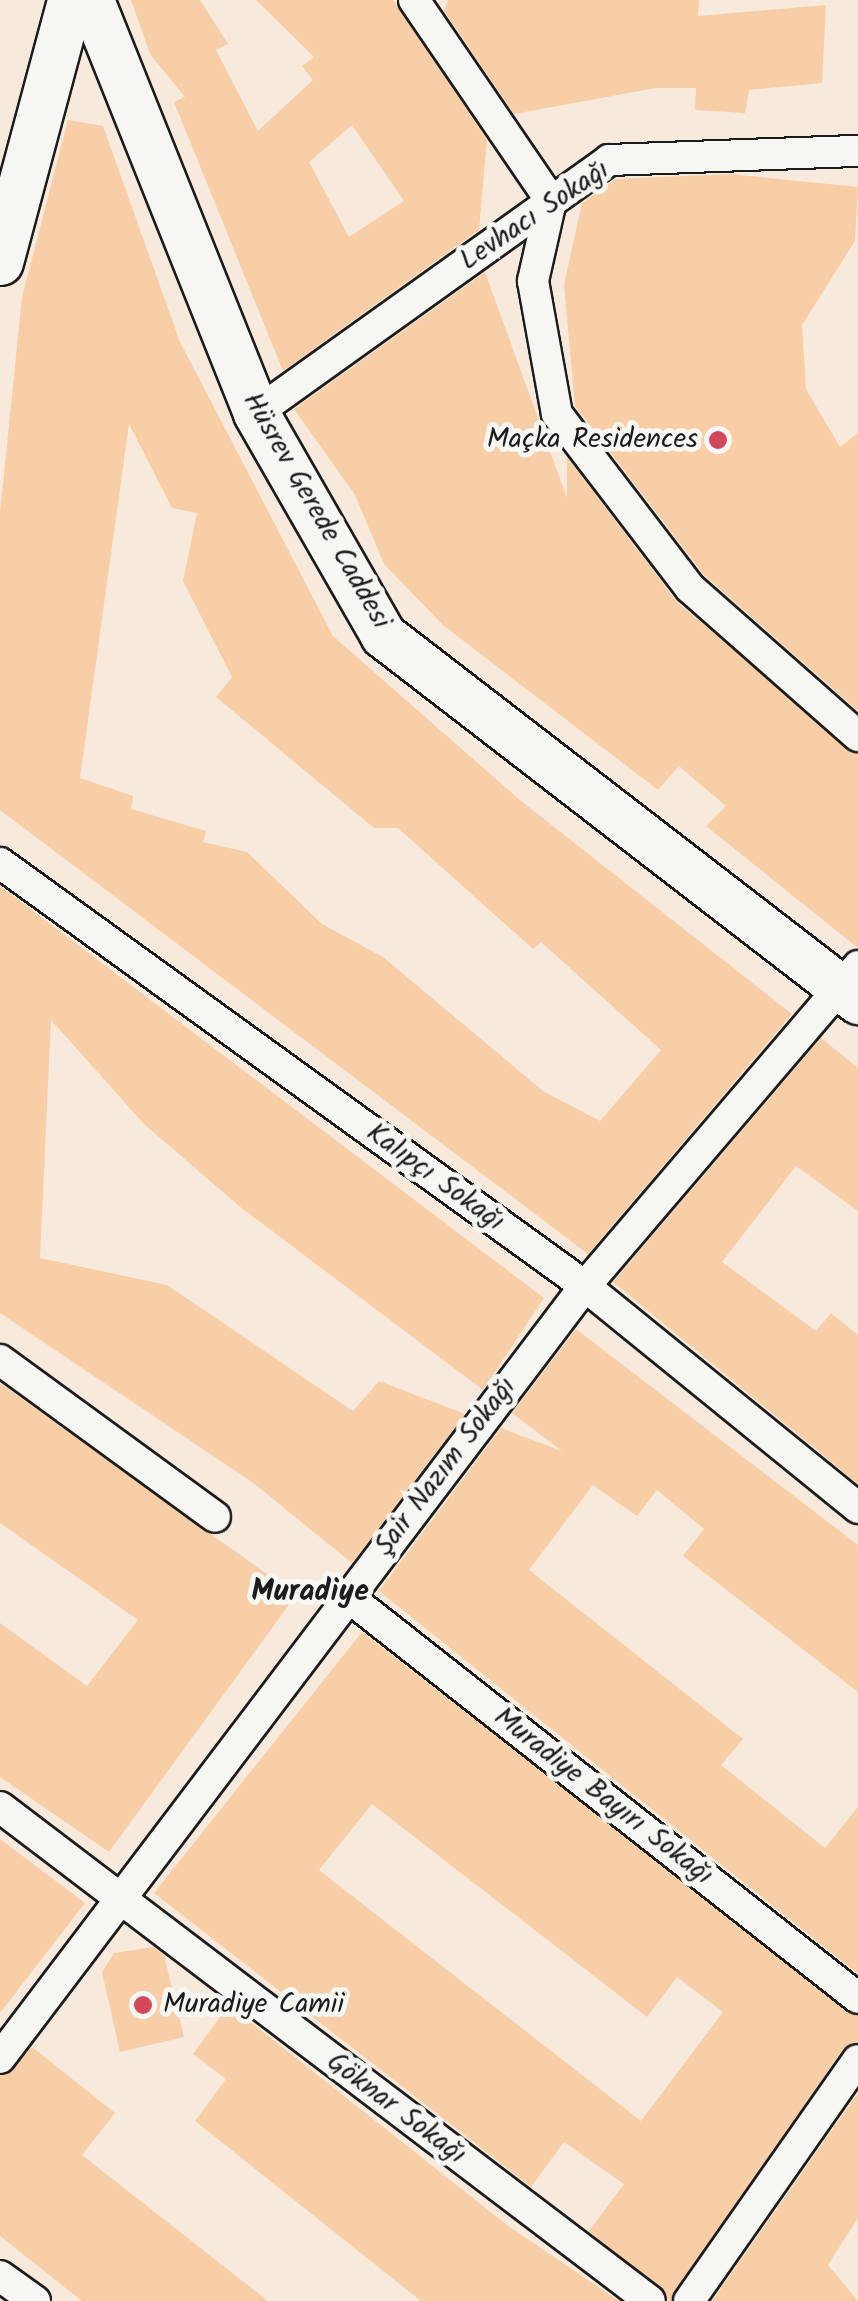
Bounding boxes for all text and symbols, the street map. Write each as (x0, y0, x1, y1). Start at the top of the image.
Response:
street label: Levhacı Sokağı (454, 154, 616, 278)
street label: Hüsrev Gerede Caddesi (235, 387, 397, 635)
place label: Maçka Residences (487, 423, 698, 457)
marker: Maçka Residences (707, 429, 729, 451)
street label: Kalıpçı Sokağı (359, 1117, 511, 1239)
street label: Şair Nazım Sokağı (368, 1371, 524, 1563)
district label: Muradiye (251, 1574, 369, 1610)
street label: Muradiye Bayırı Sokağı (487, 1701, 719, 1893)
place label: Muradiye Camii (163, 1988, 344, 2022)
marker: Muradiye Camii (132, 1994, 154, 2016)
street label: Göknar Sokağı (320, 2046, 472, 2172)

